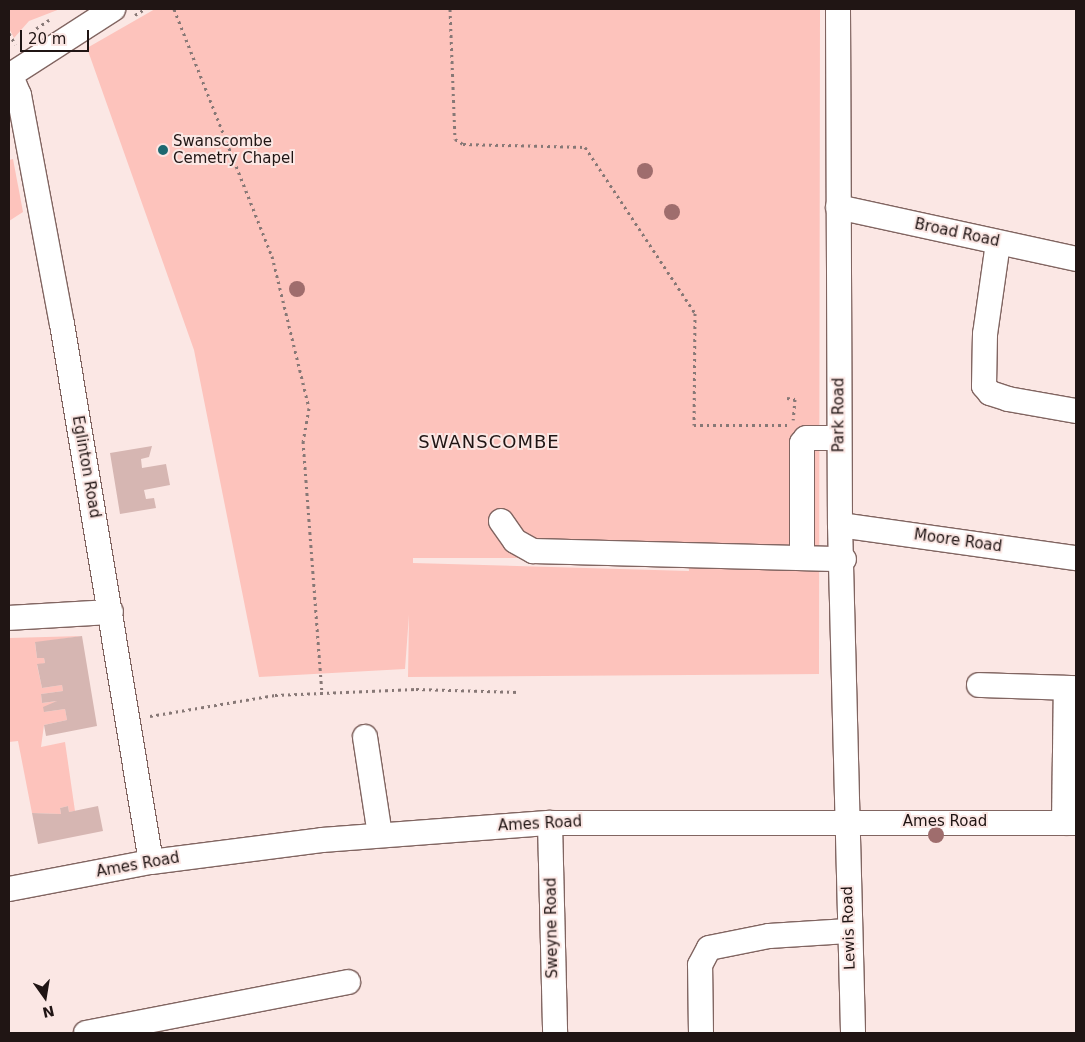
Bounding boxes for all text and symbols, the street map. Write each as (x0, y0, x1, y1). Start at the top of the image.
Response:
scale bar (22, 20, 91, 52)
text: 20 m (28, 30, 66, 48)
place label: Swanscombe Cemetry Chapel (173, 132, 294, 167)
marker: Swanscombe Cemetry Chapel (157, 144, 169, 156)
street label: Broad Road (913, 215, 1001, 251)
street label: Park Road (830, 378, 848, 452)
street label: Eglinton Road (68, 414, 104, 520)
district label: SWANSCOMBE (417, 431, 561, 453)
street label: Moore Road (913, 526, 1003, 556)
street label: Ames Road (497, 813, 583, 835)
street label: Ames Road (903, 813, 987, 831)
street label: Ames Road (95, 849, 181, 881)
street label: Sweyne Road (542, 877, 562, 979)
street label: Lewis Road (839, 886, 859, 970)
north arrow (20, 972, 70, 1022)
text: N (41, 1003, 56, 1021)

